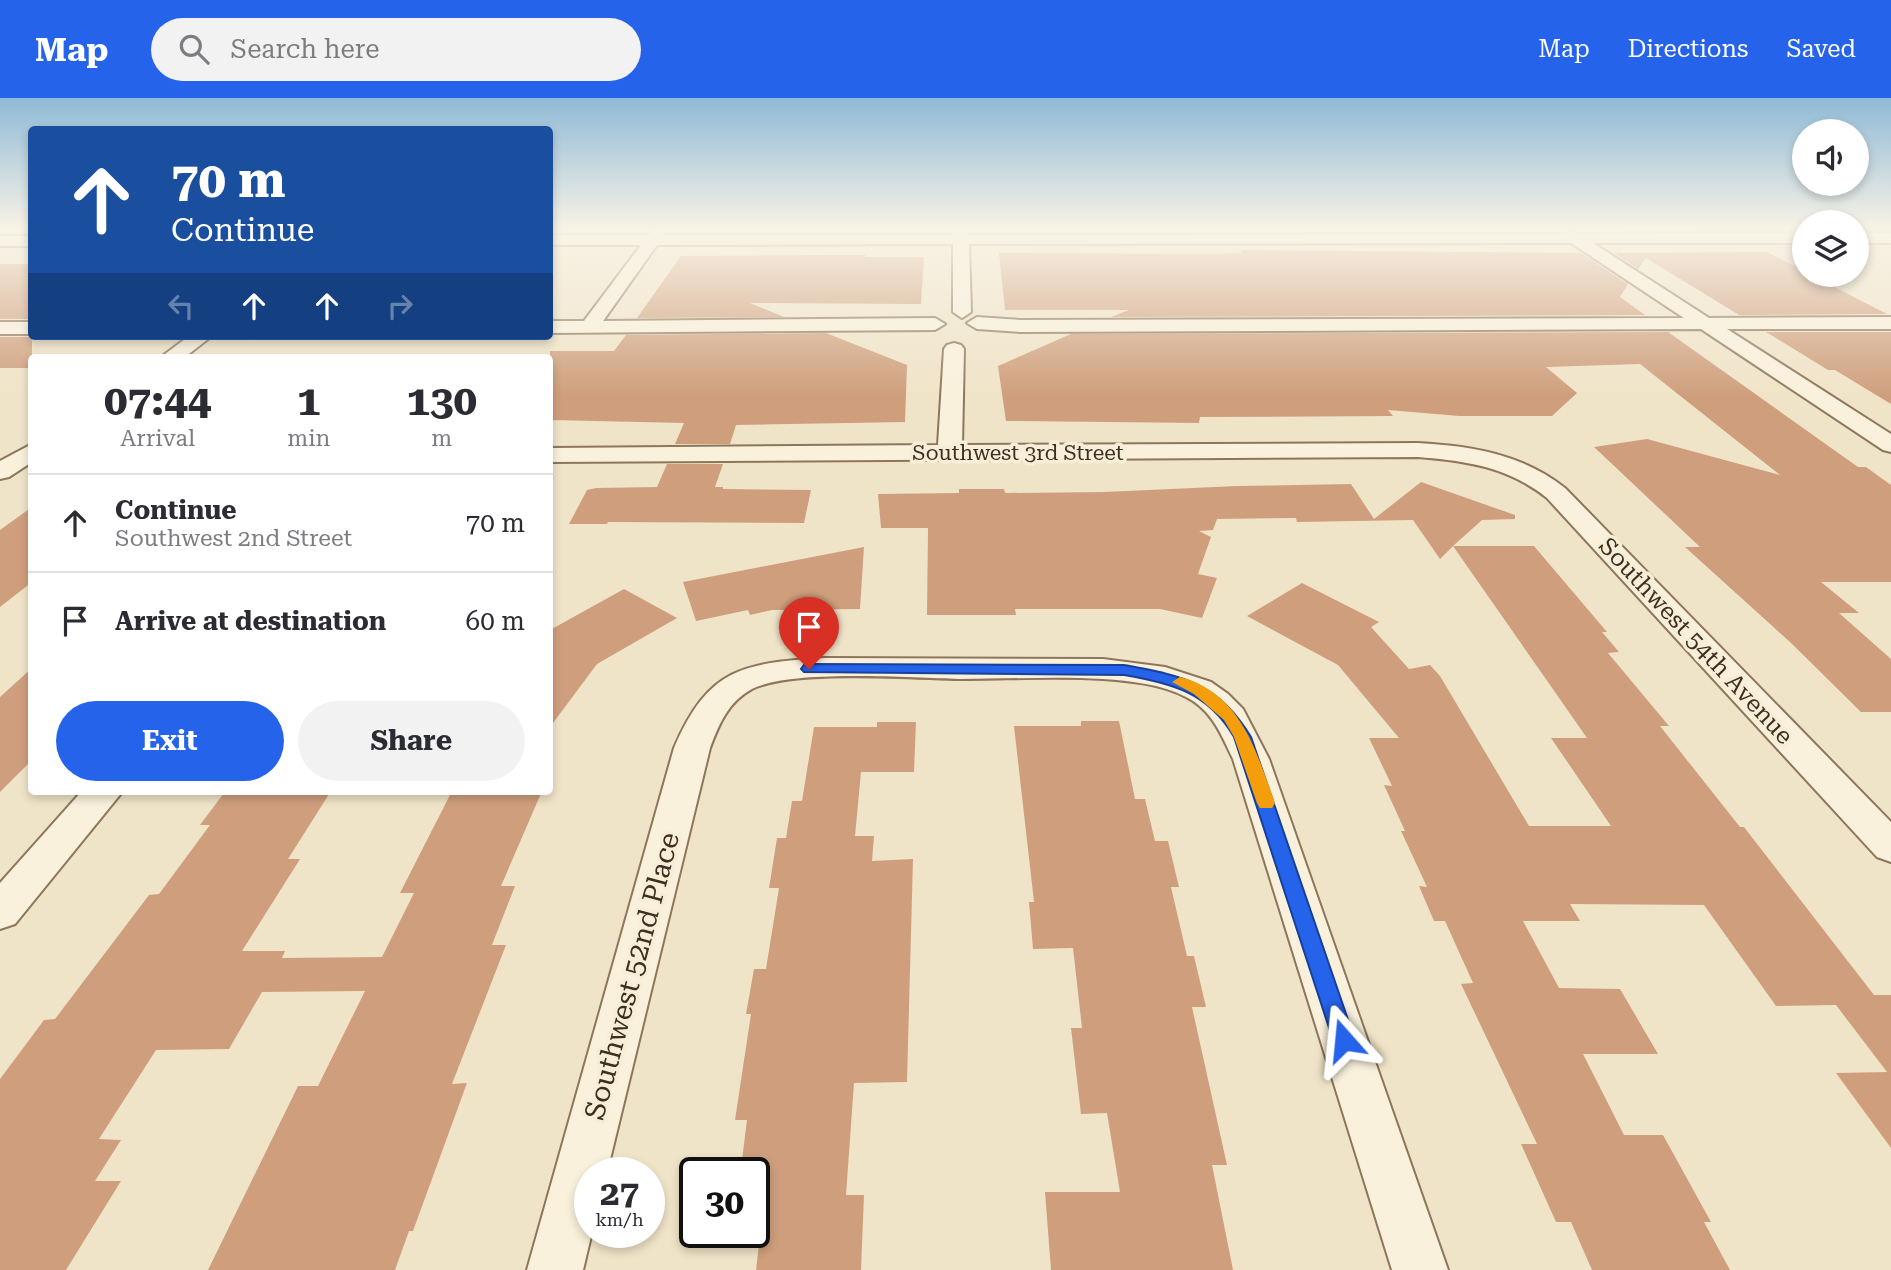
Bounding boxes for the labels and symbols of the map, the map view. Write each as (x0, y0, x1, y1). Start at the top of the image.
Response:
street label: Southwest 3rd Street (912, 441, 1124, 465)
street label: Southwest 54th Avenue (1593, 532, 1799, 750)
pin (779, 597, 839, 669)
street label: Southwest 52nd Place (578, 829, 686, 1123)
position arrow (1307, 1003, 1381, 1077)
speed limit sign: 30 (679, 1157, 770, 1248)

